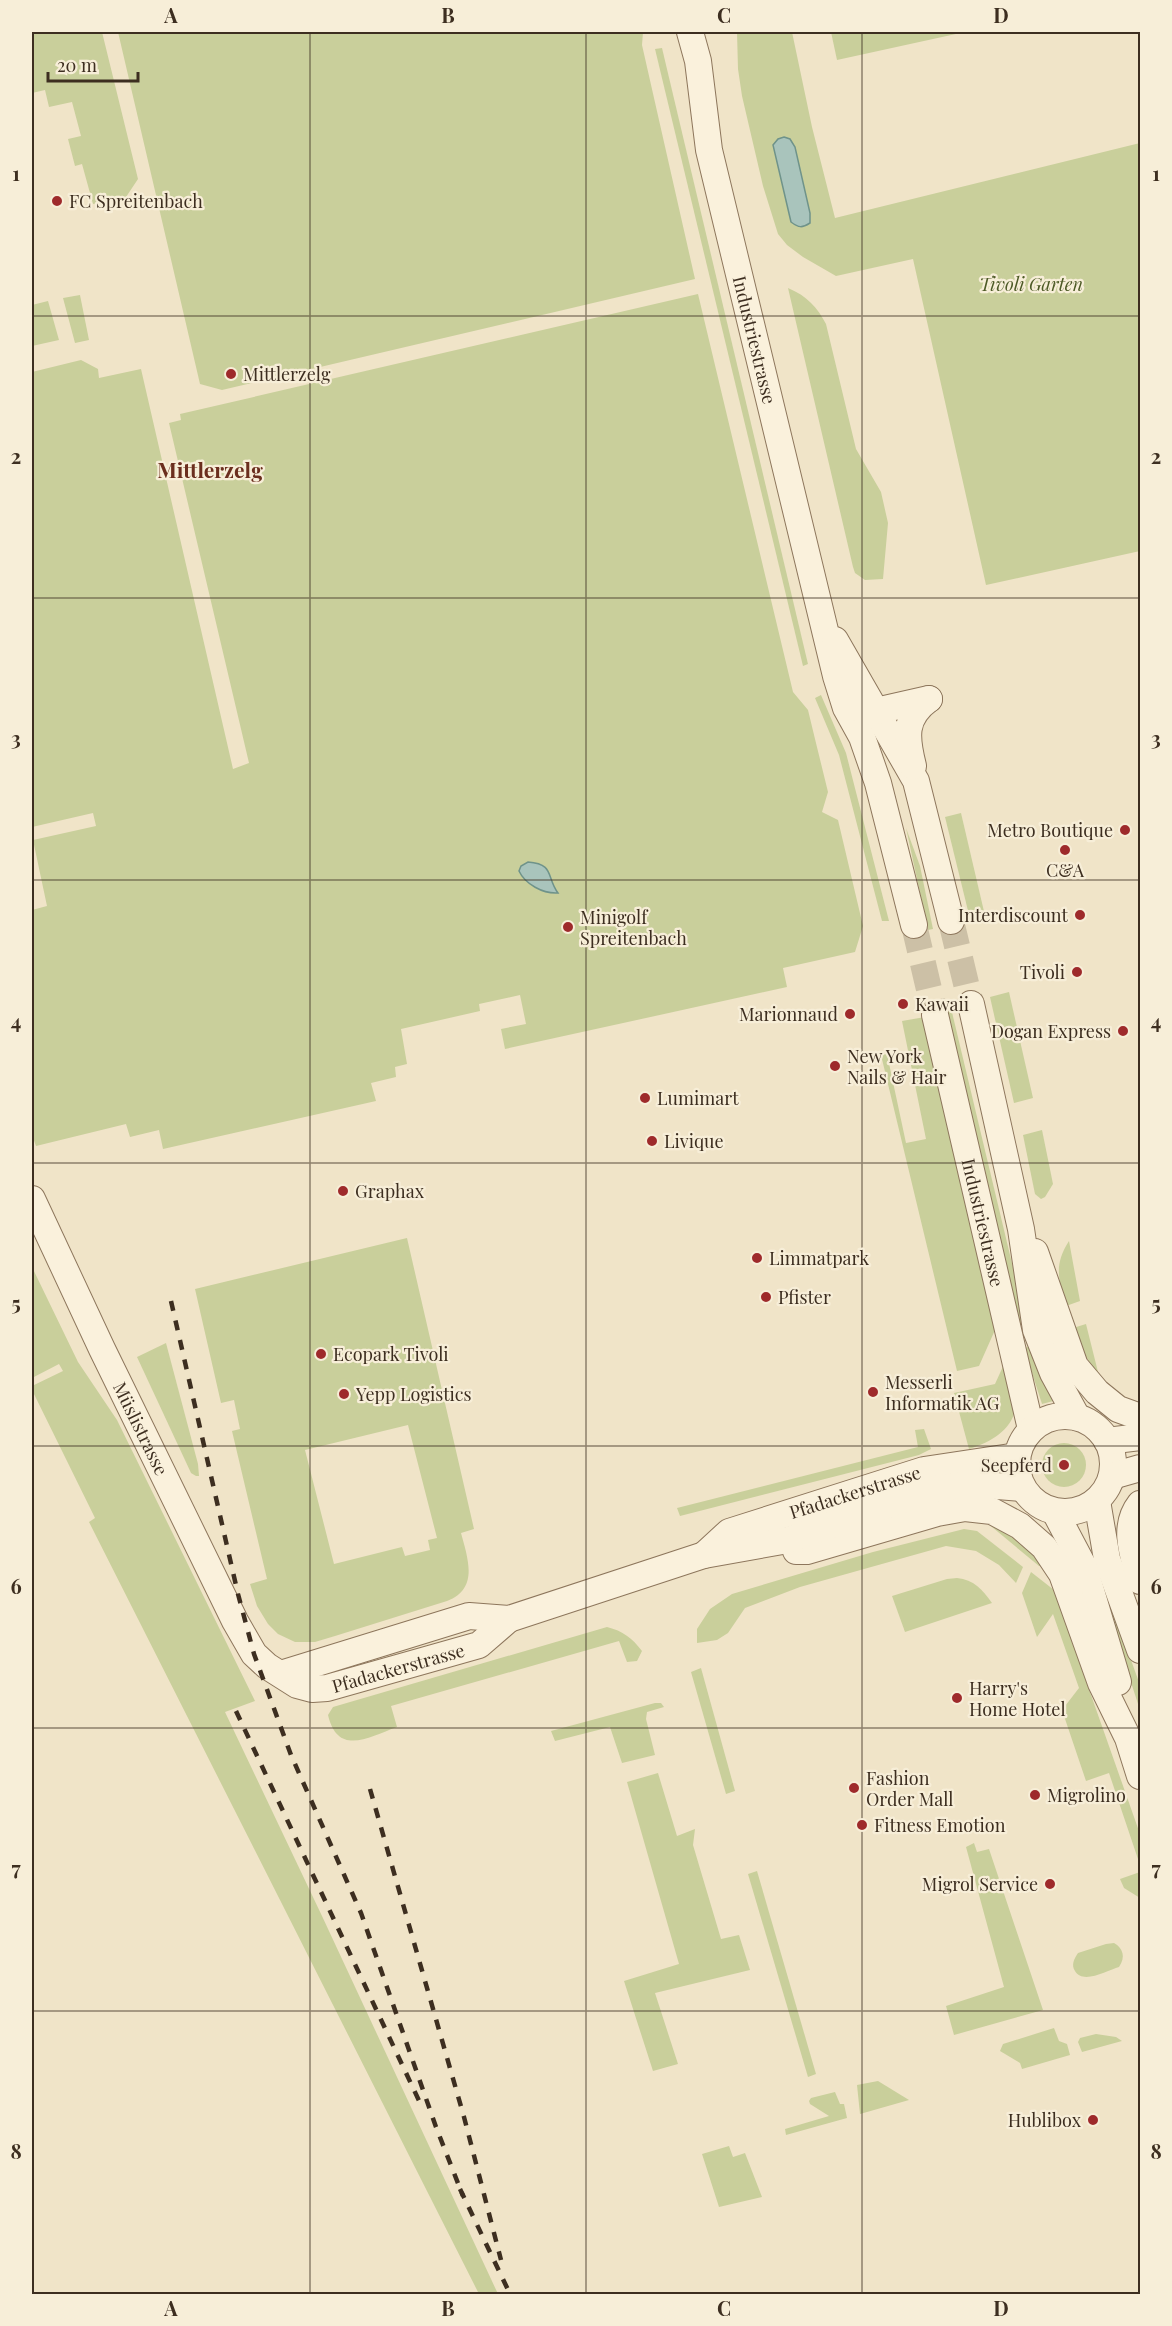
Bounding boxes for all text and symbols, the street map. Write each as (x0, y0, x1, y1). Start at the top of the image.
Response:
text: A (163, 1, 178, 28)
text: B (441, 1, 455, 28)
text: C (717, 1, 731, 28)
text: D (993, 1, 1009, 28)
scale bar (48, 45, 138, 83)
text: 20 m (57, 53, 97, 77)
text: 1 (12, 159, 20, 186)
text: 1 (1152, 159, 1160, 186)
place label: FC Spreitenbach (69, 189, 203, 213)
marker: FC Spreitenbach (50, 194, 64, 208)
park label: Tivoli Garten (979, 272, 1083, 296)
street label: Industriestrasse (728, 273, 782, 406)
place label: Mittlerzelg (243, 362, 331, 386)
marker: Mittlerzelg (224, 367, 238, 381)
text: 2 (11, 442, 21, 469)
text: 2 (1151, 442, 1161, 469)
district label: Mittlerzelg (157, 455, 263, 483)
text: 3 (11, 724, 21, 751)
text: 3 (1151, 724, 1161, 751)
place label: Metro Boutique (987, 818, 1113, 842)
marker: Metro Boutique (1118, 823, 1132, 837)
marker: C&A (1058, 843, 1072, 857)
place label: C&A (1046, 858, 1085, 882)
place label: Interdiscount (958, 903, 1069, 927)
place label: Minigolf Spreitenbach (580, 905, 687, 950)
marker: Interdiscount (1073, 908, 1087, 922)
marker: Minigolf Spreitenbach (561, 920, 575, 934)
place label: Tivoli (1020, 960, 1065, 984)
marker: Tivoli (1070, 965, 1084, 979)
place label: Kawaii (915, 992, 969, 1016)
marker: Kawaii (896, 997, 910, 1011)
place label: Marionnaud (739, 1002, 839, 1026)
text: 4 (11, 1007, 21, 1034)
marker: Marionnaud (843, 1007, 857, 1021)
text: 4 (1151, 1007, 1161, 1034)
place label: Dogan Express (991, 1019, 1111, 1043)
marker: Dogan Express (1116, 1024, 1130, 1038)
place label: New York Nails & Hair (847, 1044, 947, 1089)
marker: New York Nails & Hair (828, 1059, 842, 1073)
place label: Lumimart (657, 1086, 739, 1110)
marker: Lumimart (638, 1091, 652, 1105)
place label: Livique (664, 1129, 724, 1153)
marker: Livique (645, 1134, 659, 1148)
street label: Industriestrasse (957, 1156, 1010, 1289)
place label: Graphax (355, 1179, 425, 1203)
marker: Graphax (336, 1184, 350, 1198)
place label: Limmatpark (769, 1246, 869, 1270)
marker: Limmatpark (750, 1251, 764, 1265)
place label: Pfister (778, 1285, 831, 1309)
text: 5 (11, 1289, 21, 1316)
text: 5 (1151, 1289, 1161, 1316)
marker: Pfister (759, 1290, 773, 1304)
place label: Ecopark Tivoli (333, 1342, 449, 1366)
marker: Ecopark Tivoli (314, 1347, 328, 1361)
place label: Messerli Informatik AG (885, 1370, 1000, 1415)
street label: Müslistrasse (108, 1378, 174, 1479)
place label: Yepp Logistics (355, 1382, 472, 1406)
marker: Messerli Informatik AG (866, 1385, 880, 1399)
marker: Yepp Logistics (337, 1387, 351, 1401)
place label: Seepferd (981, 1453, 1053, 1477)
marker: Seepferd (1057, 1458, 1071, 1472)
street label: Pfadackerstrasse (786, 1460, 924, 1524)
text: 6 (10, 1572, 22, 1599)
text: 6 (1150, 1572, 1162, 1599)
street label: Pfadackerstrasse (329, 1638, 467, 1698)
place label: Harry's Home Hotel (969, 1676, 1066, 1721)
marker: Harry's Home Hotel (950, 1691, 964, 1705)
place label: Fashion Order Mall (866, 1766, 954, 1811)
marker: Fashion Order Mall (847, 1781, 861, 1795)
place label: Migrolino (1047, 1783, 1126, 1807)
marker: Migrolino (1028, 1788, 1042, 1802)
place label: Fitness Emotion (874, 1813, 1006, 1837)
marker: Fitness Emotion (855, 1818, 869, 1832)
text: 7 (11, 1854, 21, 1881)
text: 7 (1151, 1854, 1161, 1881)
place label: Migrol Service (922, 1872, 1038, 1896)
marker: Migrol Service (1043, 1877, 1057, 1891)
place label: Hublibox (1008, 2108, 1082, 2132)
marker: Hublibox (1086, 2113, 1100, 2127)
text: 8 (10, 2137, 22, 2164)
text: 8 (1150, 2137, 1162, 2164)
text: A (163, 2294, 178, 2321)
text: B (441, 2294, 455, 2321)
text: C (717, 2294, 731, 2321)
text: D (993, 2294, 1009, 2321)

